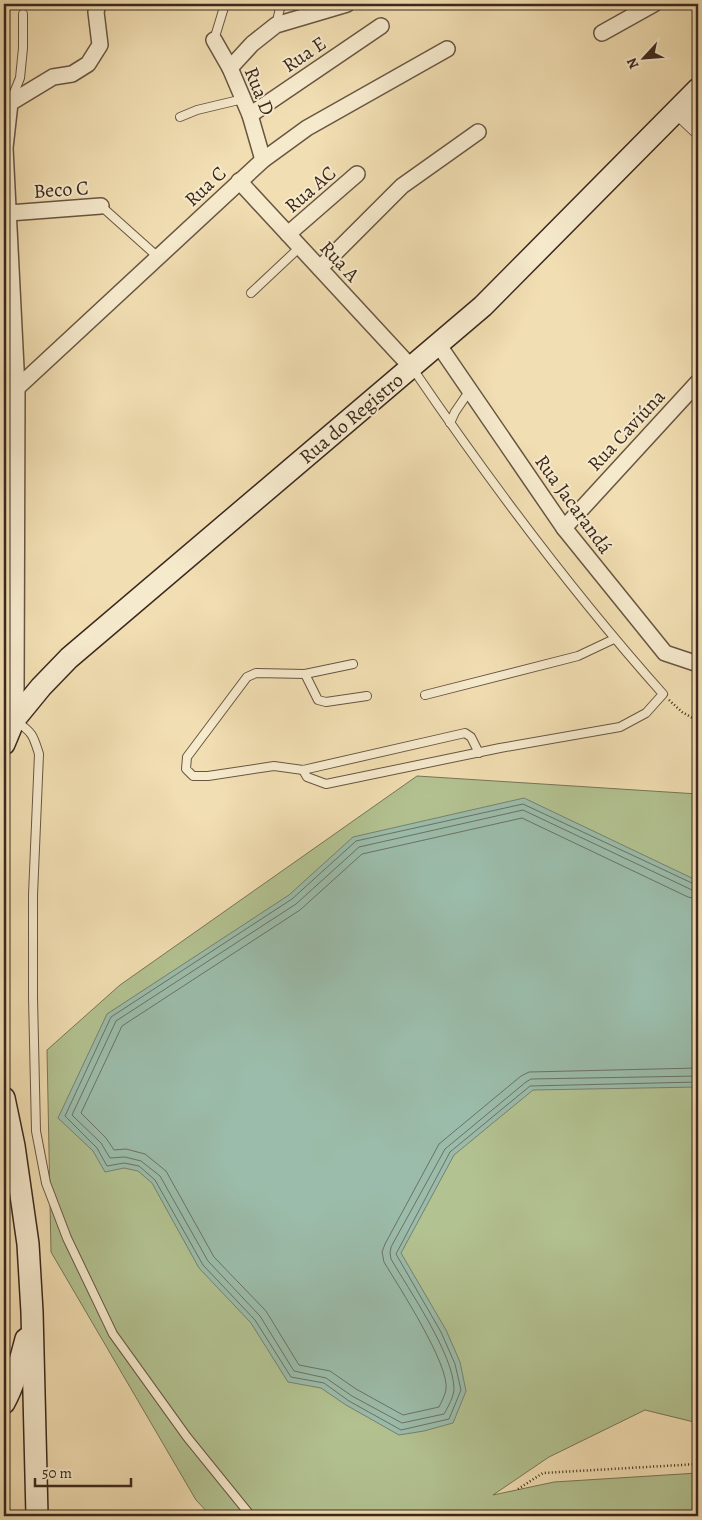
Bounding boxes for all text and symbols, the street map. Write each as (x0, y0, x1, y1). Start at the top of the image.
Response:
street label: Rua E (277, 30, 332, 79)
north arrow (620, 32, 670, 82)
text: N (622, 55, 644, 72)
street label: Rua D (238, 63, 281, 119)
street label: Rua C (178, 160, 232, 213)
street label: Rua AC (279, 160, 342, 219)
street label: Beco C (32, 174, 90, 205)
street label: Rua A (314, 235, 366, 288)
street label: Rua do Registro (293, 367, 409, 470)
street label: Rua Caviúna (581, 383, 672, 477)
street label: Rua Jacarandá (528, 449, 619, 560)
scale bar (35, 1455, 131, 1487)
text: 50 m (42, 1463, 72, 1483)

